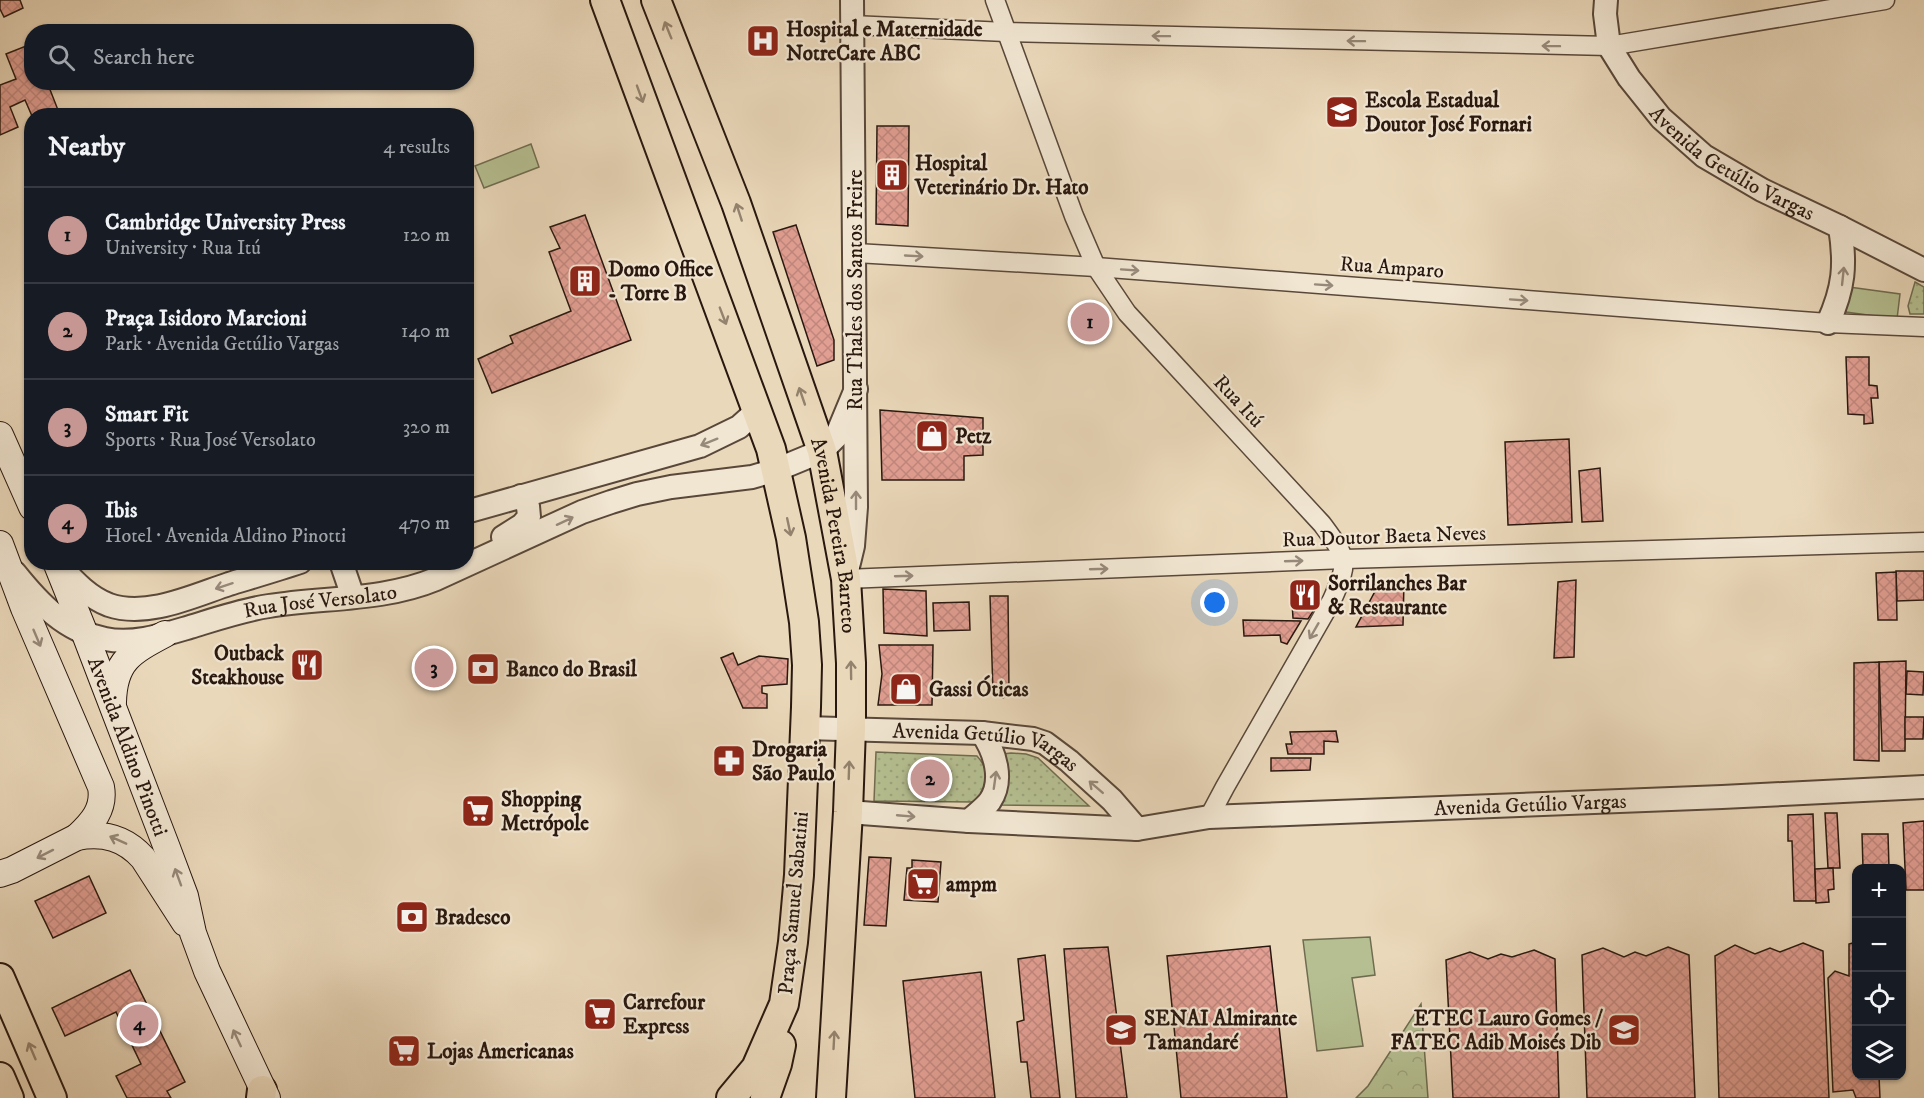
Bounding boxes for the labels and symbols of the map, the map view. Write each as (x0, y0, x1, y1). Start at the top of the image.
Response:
place label: Hospital e Maternidade NotreCare ABC (786, 17, 983, 67)
one-way arrow (662, 22, 673, 40)
hospital icon: Hospital e Maternidade NotreCare ABC (745, 23, 781, 59)
one-way arrow (1152, 30, 1172, 42)
one-way arrow (1347, 35, 1367, 47)
one-way arrow (1542, 40, 1561, 51)
one-way arrow (635, 85, 646, 103)
place label: Escola Estadual Doutor José Fornari (1365, 88, 1532, 138)
school or university icon: Escola Estadual Doutor José Fornari (1324, 94, 1360, 130)
street label: Avenida Getúlio Vargas (1643, 101, 1818, 227)
place label: Hospital Veterinário Dr. Hato (914, 151, 1089, 201)
building icon: Hospital Veterinário Dr. Hato (874, 157, 910, 193)
street label: Rua Thales dos Santos Freire (843, 169, 869, 411)
one-way arrow (733, 203, 744, 222)
one-way arrow (904, 251, 924, 262)
street label: Rua Amparo (1339, 251, 1445, 285)
place label: Domo Office - Torre B (608, 257, 714, 307)
building icon: Domo Office - Torre B (567, 263, 603, 299)
one-way arrow (1119, 265, 1139, 276)
one-way arrow (1838, 267, 1849, 287)
one-way arrow (1314, 279, 1334, 290)
one-way arrow (1508, 294, 1528, 305)
pin: 1 (1070, 300, 1110, 344)
one-way arrow (718, 307, 729, 325)
street label: Rua Itú (1207, 370, 1269, 433)
one-way arrow (796, 387, 807, 406)
shop icon: Petz (914, 418, 950, 454)
place label: Petz (955, 424, 992, 450)
street label: Avenida Pereira Barreto (804, 434, 861, 634)
one-way arrow (701, 437, 719, 448)
one-way arrow (850, 491, 862, 511)
one-way arrow (555, 514, 573, 526)
one-way arrow (783, 517, 795, 536)
street label: Rua Doutor Baeta Neves (1282, 520, 1487, 554)
one-way arrow (1284, 555, 1303, 567)
one-way arrow (1089, 563, 1109, 574)
one-way arrow (894, 571, 914, 582)
place label: Sorrilanches Bar & Restaurante (1328, 571, 1468, 621)
restaurant icon: Sorrilanches Bar & Restaurante (1287, 577, 1323, 613)
street label: Rua José Versolato (241, 579, 399, 625)
one-way arrow (215, 581, 234, 592)
your location (1200, 588, 1229, 617)
one-way arrow (1308, 622, 1319, 640)
one-way arrow (32, 629, 43, 647)
place label: Outback Steakhouse (191, 641, 285, 691)
pin: 3 (414, 646, 454, 690)
restaurant icon: Outback Steakhouse (289, 647, 325, 683)
bank icon: Banco do Brasil (465, 651, 501, 687)
street label: Avenida Aldino Pinotti (81, 653, 173, 840)
place label: Banco do Brasil (506, 657, 637, 683)
one-way arrow (845, 660, 857, 680)
shop icon: Gassi Óticas (888, 671, 924, 707)
place label: Gassi Óticas (929, 675, 1029, 703)
street label: Avenida Getúlio Vargas (892, 718, 1084, 778)
place label: Drogaria São Paulo (752, 737, 834, 787)
pharmacy icon: Drogaria São Paulo (711, 743, 747, 779)
pin: 2 (910, 756, 950, 802)
one-way arrow (844, 761, 855, 781)
one-way arrow (990, 771, 1001, 790)
one-way arrow (1089, 780, 1104, 794)
place label: Shopping Metrópole (501, 787, 589, 837)
street label: Avenida Getúlio Vargas (1433, 789, 1627, 822)
supermarket icon: Shopping Metrópole (460, 793, 496, 829)
street label: Praça Samuel Sabatini (773, 810, 815, 996)
one-way arrow (896, 811, 916, 822)
one-way arrow (110, 834, 128, 845)
one-way arrow (36, 848, 54, 860)
supermarket icon: ampm (905, 866, 941, 902)
one-way arrow (171, 868, 182, 887)
place label: ampm (946, 872, 997, 898)
bank icon: Bradesco (394, 899, 430, 935)
place label: Bradesco (435, 905, 510, 931)
place label: Carrefour Express (623, 990, 706, 1040)
supermarket icon: Carrefour Express (582, 996, 618, 1032)
pin: 4 (120, 1002, 158, 1046)
place label: SENAI Almirante Tamandaré (1143, 1006, 1297, 1056)
place label: ETEC Lauro Gomes / FATEC Adib Moisés Dib (1390, 1006, 1603, 1056)
school or university icon: SENAI Almirante Tamandaré (1103, 1012, 1139, 1048)
school or university icon: ETEC Lauro Gomes / FATEC Adib Moisés Dib (1606, 1012, 1642, 1048)
one-way arrow (230, 1029, 242, 1047)
one-way arrow (829, 1030, 840, 1050)
supermarket icon: Lojas Americanas (386, 1033, 422, 1069)
place label: Lojas Americanas (427, 1039, 574, 1066)
one-way arrow (26, 1043, 37, 1061)

